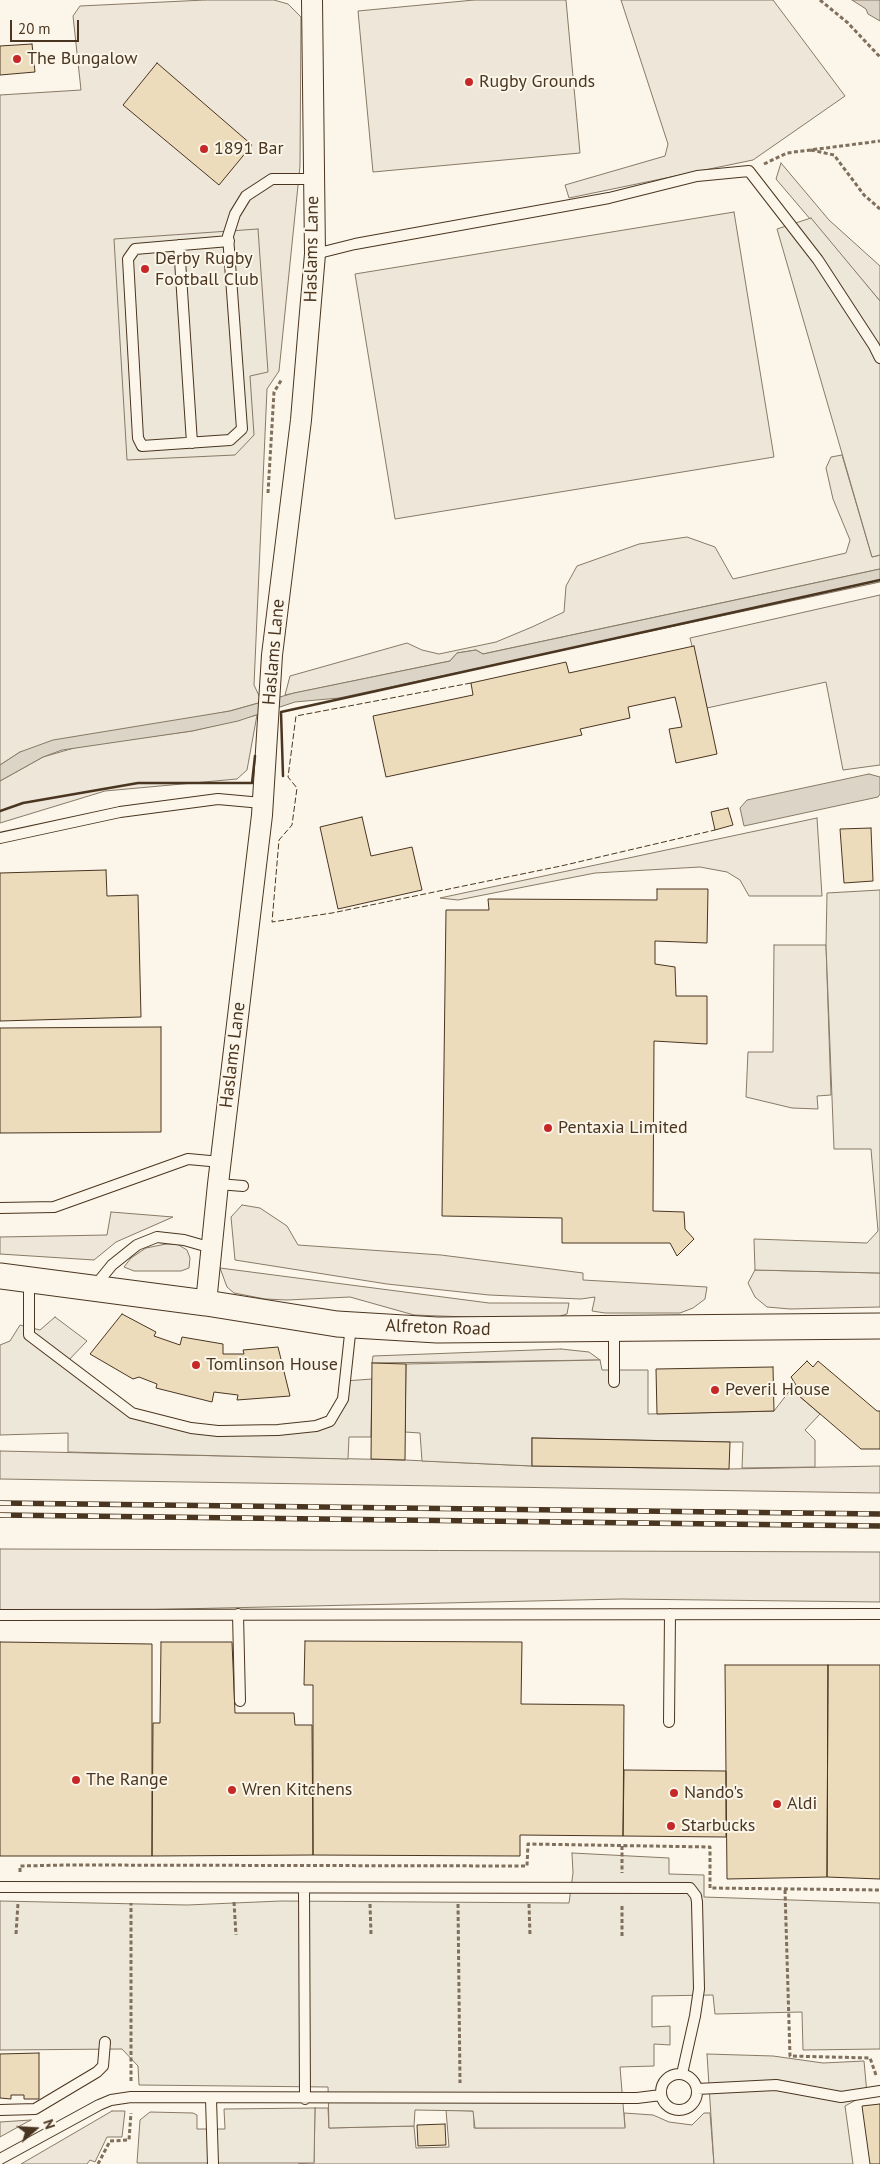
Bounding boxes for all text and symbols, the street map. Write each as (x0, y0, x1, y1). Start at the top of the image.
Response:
scale bar (12, 10, 81, 42)
text: 20 m (18, 19, 51, 38)
place label: The Bungalow (27, 48, 137, 70)
marker: The Bungalow (11, 53, 23, 65)
place label: Rugby Grounds (479, 71, 595, 93)
marker: Rugby Grounds (463, 76, 475, 88)
place label: 1891 Bar (214, 138, 284, 160)
marker: 1891 Bar (198, 143, 210, 155)
street label: Haslams Lane (300, 195, 324, 303)
place label: Derby Rugby Football Club (155, 248, 259, 290)
marker: Derby Rugby Football Club (139, 263, 151, 275)
street label: Haslams Lane (259, 598, 289, 706)
street label: Haslams Lane (216, 1001, 250, 1109)
place label: Pentaxia Limited (558, 1117, 688, 1139)
marker: Pentaxia Limited (542, 1122, 554, 1134)
street label: Alfreton Road (385, 1315, 491, 1341)
place label: Tomlinson House (206, 1354, 338, 1376)
marker: Tomlinson House (190, 1359, 202, 1371)
place label: Peveril House (725, 1379, 830, 1401)
marker: Peveril House (709, 1384, 721, 1396)
place label: The Range (86, 1769, 168, 1791)
marker: The Range (70, 1774, 82, 1786)
place label: Wren Kitchens (242, 1779, 352, 1801)
place label: Nando's (684, 1782, 744, 1804)
marker: Wren Kitchens (226, 1784, 238, 1796)
marker: Nando's (668, 1787, 680, 1799)
place label: Aldi (787, 1793, 817, 1815)
marker: Aldi (771, 1798, 783, 1810)
place label: Starbucks (681, 1815, 755, 1837)
marker: Starbucks (665, 1820, 677, 1832)
north arrow (10, 2104, 60, 2154)
text: N (39, 2117, 59, 2131)

